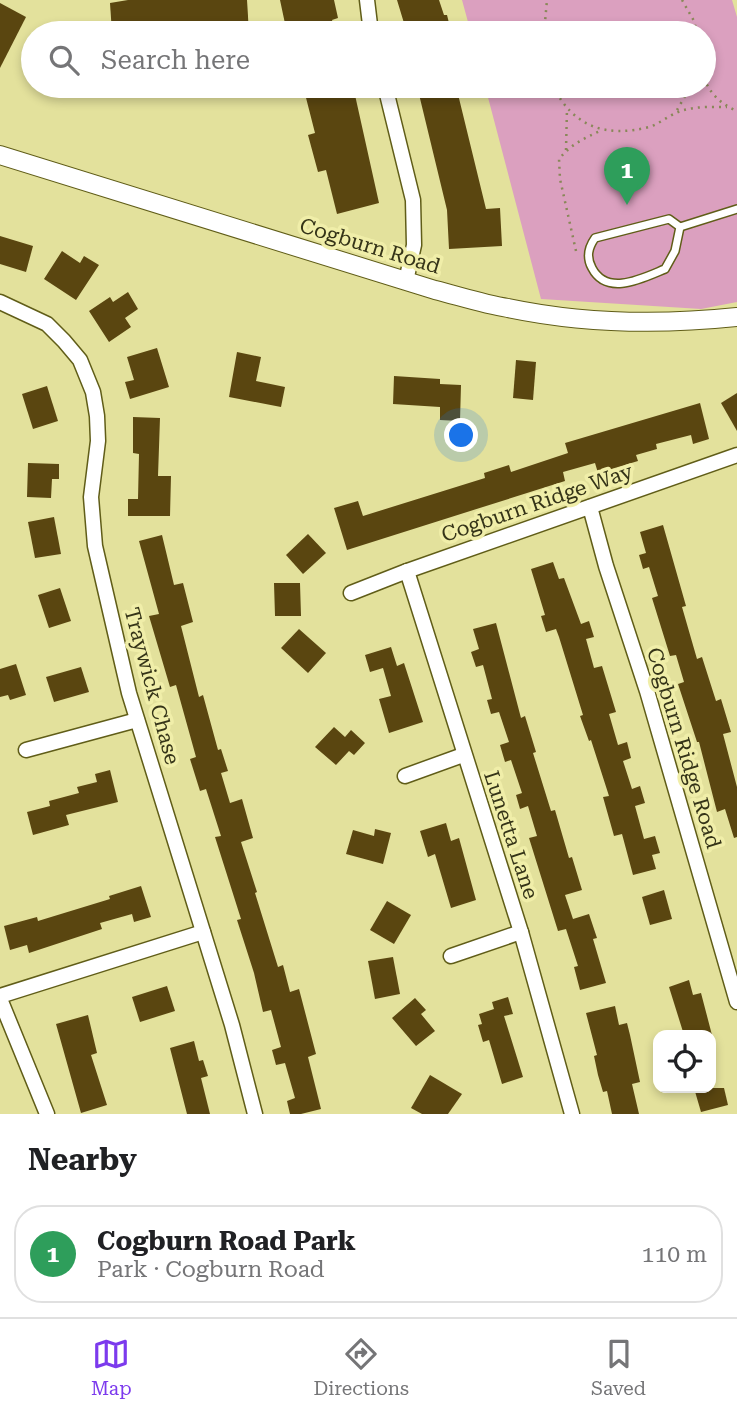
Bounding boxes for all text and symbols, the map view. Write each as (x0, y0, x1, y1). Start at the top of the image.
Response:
search box (21, 21, 716, 98)
icon: search (45, 41, 83, 79)
text: Search here (101, 45, 250, 75)
pin: 1 (604, 147, 650, 205)
street label: Cogburn Road (297, 213, 444, 279)
your location (444, 418, 478, 452)
street label: Cogburn Ridge Way (438, 459, 636, 547)
street label: Traywick Chase (119, 605, 185, 767)
street label: Cogburn Ridge Road (642, 645, 726, 852)
street label: Lunetta Lane (479, 768, 543, 902)
map controls (653, 1030, 716, 1093)
button: locate (653, 1030, 716, 1093)
text: Nearby (28, 1142, 137, 1177)
text: Cogburn Road Park (97, 1226, 356, 1256)
text: 1 (47, 1241, 59, 1268)
text: 110 m (642, 1241, 707, 1268)
text: Park · Cogburn Road (97, 1256, 325, 1283)
tab: Map (91, 1335, 132, 1400)
tab: Directions (313, 1335, 409, 1400)
tab: Saved (591, 1335, 646, 1400)

